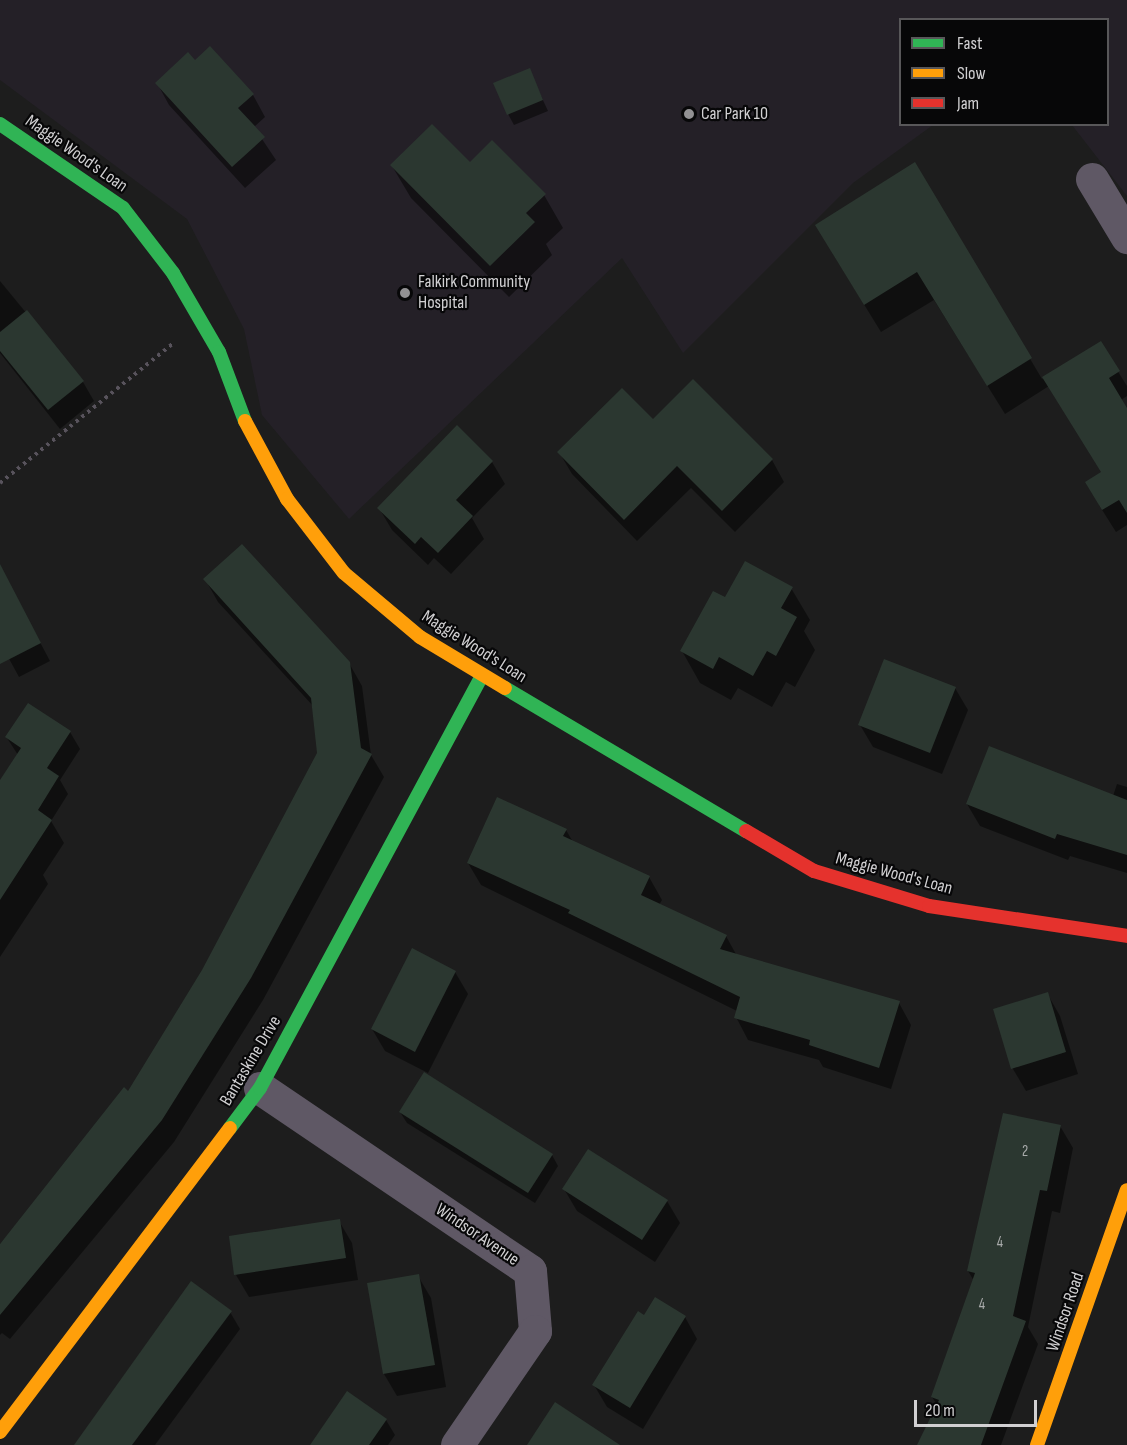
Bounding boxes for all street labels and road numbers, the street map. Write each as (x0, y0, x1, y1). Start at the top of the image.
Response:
street label: Maggie Wood's Loan (21, 111, 131, 197)
street label: Maggie Wood's Loan (417, 606, 531, 688)
street label: Maggie Wood's Loan (833, 848, 955, 900)
street label: Bantaskine Drive (216, 1012, 286, 1110)
street label: Windsor Avenue (431, 1199, 523, 1271)
street label: Windsor Road (1042, 1270, 1090, 1354)

